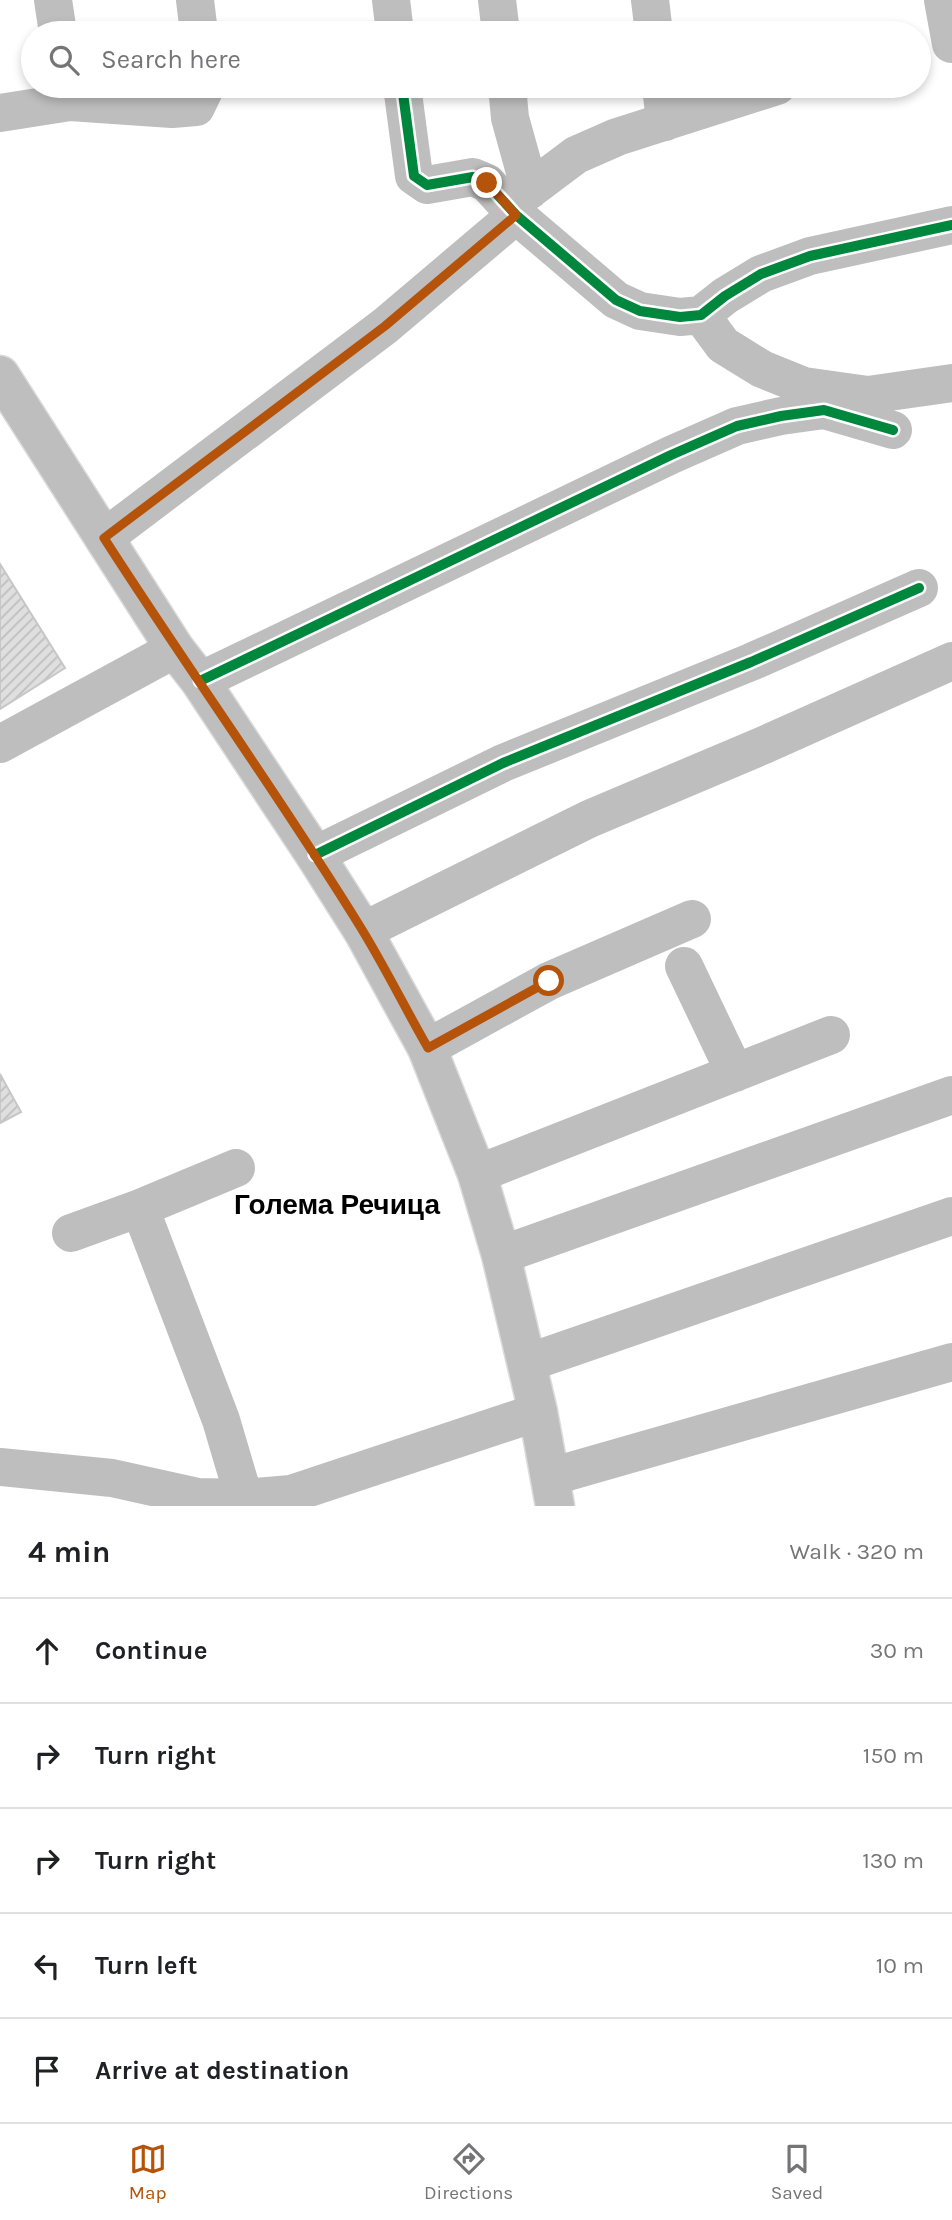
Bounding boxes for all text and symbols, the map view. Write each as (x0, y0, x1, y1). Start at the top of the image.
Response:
search box (21, 21, 931, 98)
icon: search (45, 41, 83, 79)
text: Search here (101, 44, 241, 75)
route end (471, 167, 502, 198)
route start (533, 965, 564, 996)
district label: Голема Речица (234, 1188, 440, 1221)
text: 4 min (28, 1534, 110, 1570)
text: Walk · 320 m (790, 1538, 924, 1565)
icon: ahead (28, 1632, 66, 1670)
text: Continue (95, 1635, 207, 1666)
text: 30 m (870, 1637, 924, 1664)
icon: right (28, 1737, 66, 1775)
text: Turn right (95, 1740, 216, 1771)
text: 150 m (863, 1742, 924, 1769)
icon: right (28, 1842, 66, 1880)
text: Turn right (95, 1845, 216, 1876)
text: 130 m (862, 1847, 924, 1874)
icon: left (28, 1947, 66, 1985)
text: Turn left (95, 1950, 197, 1981)
text: 10 m (876, 1952, 924, 1979)
icon: arrive (28, 2052, 66, 2090)
text: Arrive at destination (95, 2055, 349, 2086)
tab: Map (129, 2140, 167, 2204)
tab: Directions (424, 2140, 513, 2204)
tab: Saved (771, 2140, 823, 2204)

